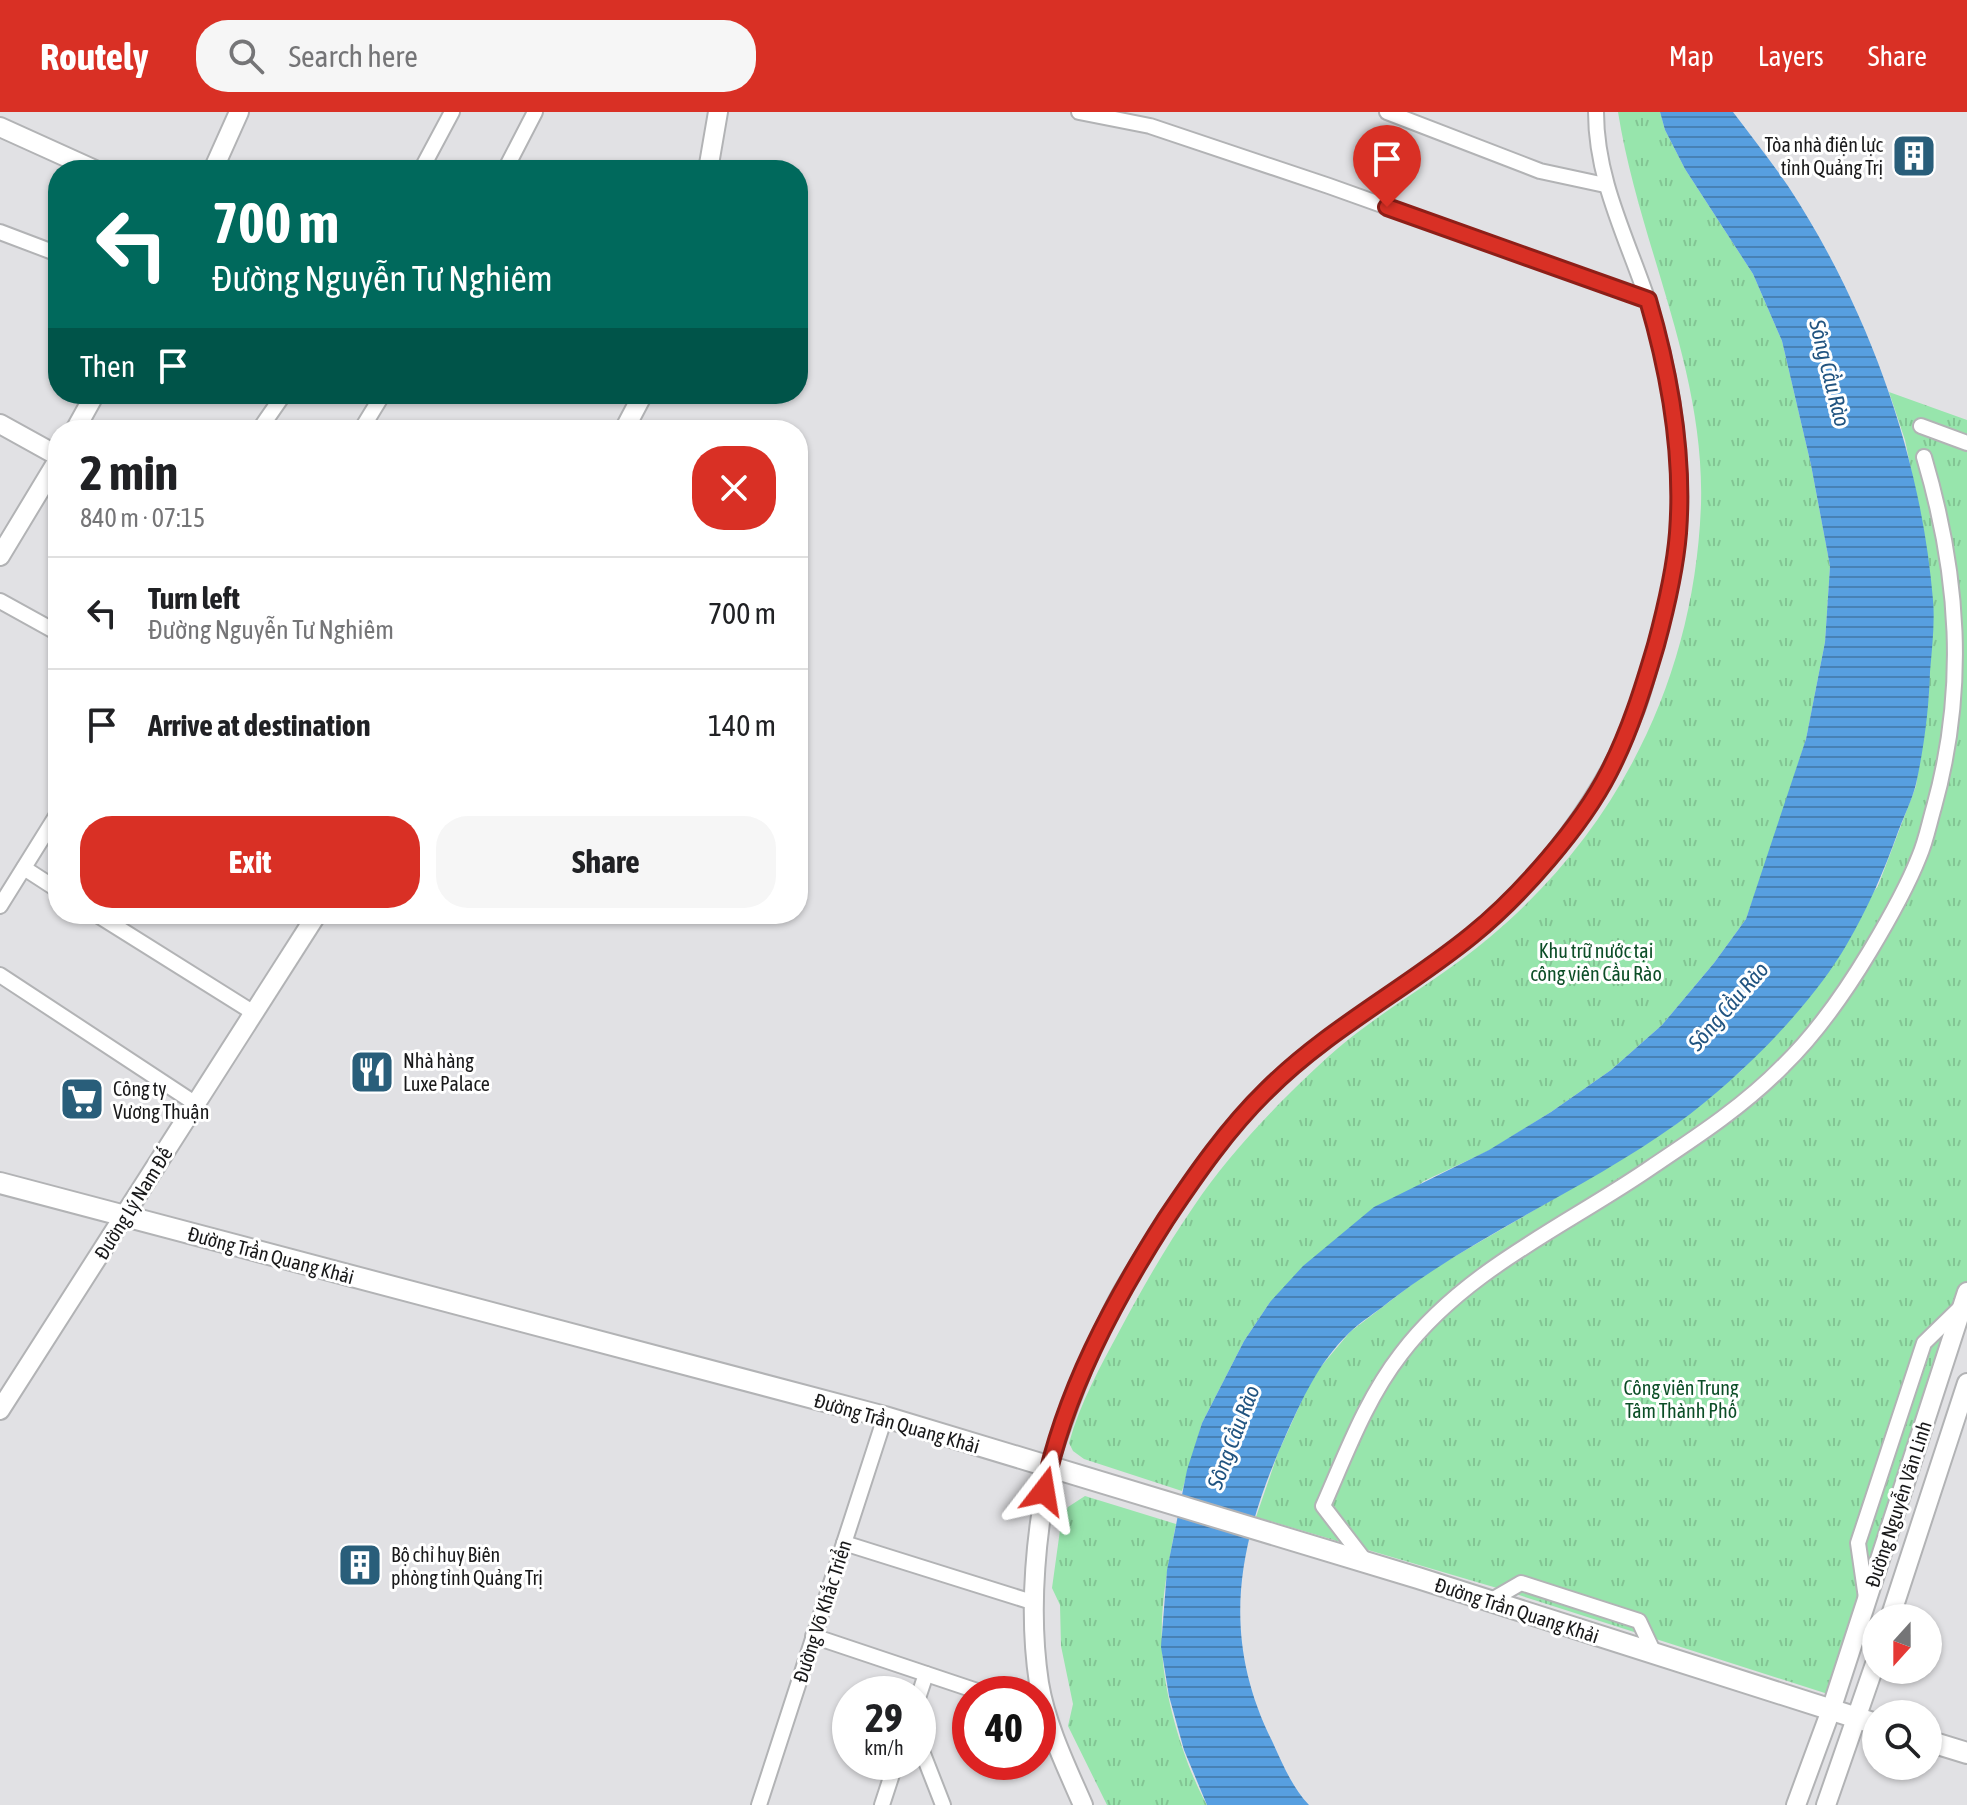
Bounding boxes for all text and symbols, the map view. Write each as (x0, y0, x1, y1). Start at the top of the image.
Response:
search box (196, 20, 756, 92)
icon: search (224, 34, 268, 78)
text: Routely (40, 35, 148, 78)
text: Search here (288, 39, 418, 73)
text: Map (1669, 40, 1714, 72)
text: Layers (1758, 40, 1824, 72)
text: Share (1868, 40, 1927, 72)
pin (1353, 125, 1421, 207)
building icon: Tòa nhà điện lực tỉnh Quảng Trị (1890, 132, 1938, 180)
place label: Tòa nhà điện lực tỉnh Quảng Trị (1764, 133, 1884, 179)
icon: arrive (1365, 137, 1409, 181)
text: 700 m (212, 191, 339, 255)
icon: left (80, 192, 184, 296)
text: Đường Nguyễn Tư Nghiêm (212, 257, 553, 299)
water label: Sông Cầu Rào (1804, 316, 1856, 429)
icon: arrive (151, 344, 195, 388)
text: Then (80, 349, 135, 383)
text: 2 min (80, 445, 178, 500)
button: close (692, 446, 776, 530)
text: 840 m · 07:15 (80, 503, 205, 533)
text: Turn left (148, 581, 240, 615)
icon: left (80, 591, 124, 635)
text: 700 m (708, 596, 776, 630)
text: Đường Nguyễn Tư Nghiêm (148, 615, 394, 645)
icon: arrive (80, 703, 124, 747)
text: Arrive at destination (148, 708, 370, 742)
text: 140 m (708, 708, 776, 742)
button: Exit (80, 816, 420, 908)
button: Share (436, 816, 776, 908)
park label: Khu trữ nước tại công viên Cầu Rào (1530, 939, 1662, 985)
water label: Sông Cầu Rào (1682, 956, 1774, 1056)
restaurant icon: Nhà hàng Luxe Palace (348, 1048, 396, 1096)
place label: Nhà hàng Luxe Palace (403, 1049, 490, 1095)
supermarket icon: Công ty Vương Thuận (58, 1075, 106, 1123)
place label: Công ty Vương Thuận (113, 1077, 209, 1123)
street label: Đường Lý Nam Đế (89, 1143, 177, 1263)
street label: Đường Trần Quang Khải (185, 1222, 357, 1288)
park label: Công viên Trung Tâm Thành Phố (1623, 1376, 1739, 1422)
water label: Sông Cầu Rào (1201, 1381, 1265, 1493)
street label: Đường Trần Quang Khải (812, 1388, 982, 1458)
street label: Đường Nguyễn Văn Linh (1860, 1418, 1936, 1590)
position arrow (1002, 1449, 1086, 1533)
street label: Đường Võ Khắc Triển (788, 1537, 856, 1685)
building icon: Bộ chỉ huy Biên phòng tỉnh Quảng Trị (336, 1541, 384, 1589)
place label: Bộ chỉ huy Biên phòng tỉnh Quảng Trị (391, 1543, 543, 1589)
street label: Đường Trần Quang Khải (1432, 1573, 1602, 1647)
north arrow (1862, 1604, 1942, 1684)
map controls (1862, 1604, 1942, 1780)
speed limit sign: 40 (952, 1676, 1056, 1780)
text: 29 (865, 1695, 903, 1740)
button: search (1862, 1700, 1942, 1780)
text: km/h (864, 1736, 904, 1759)

